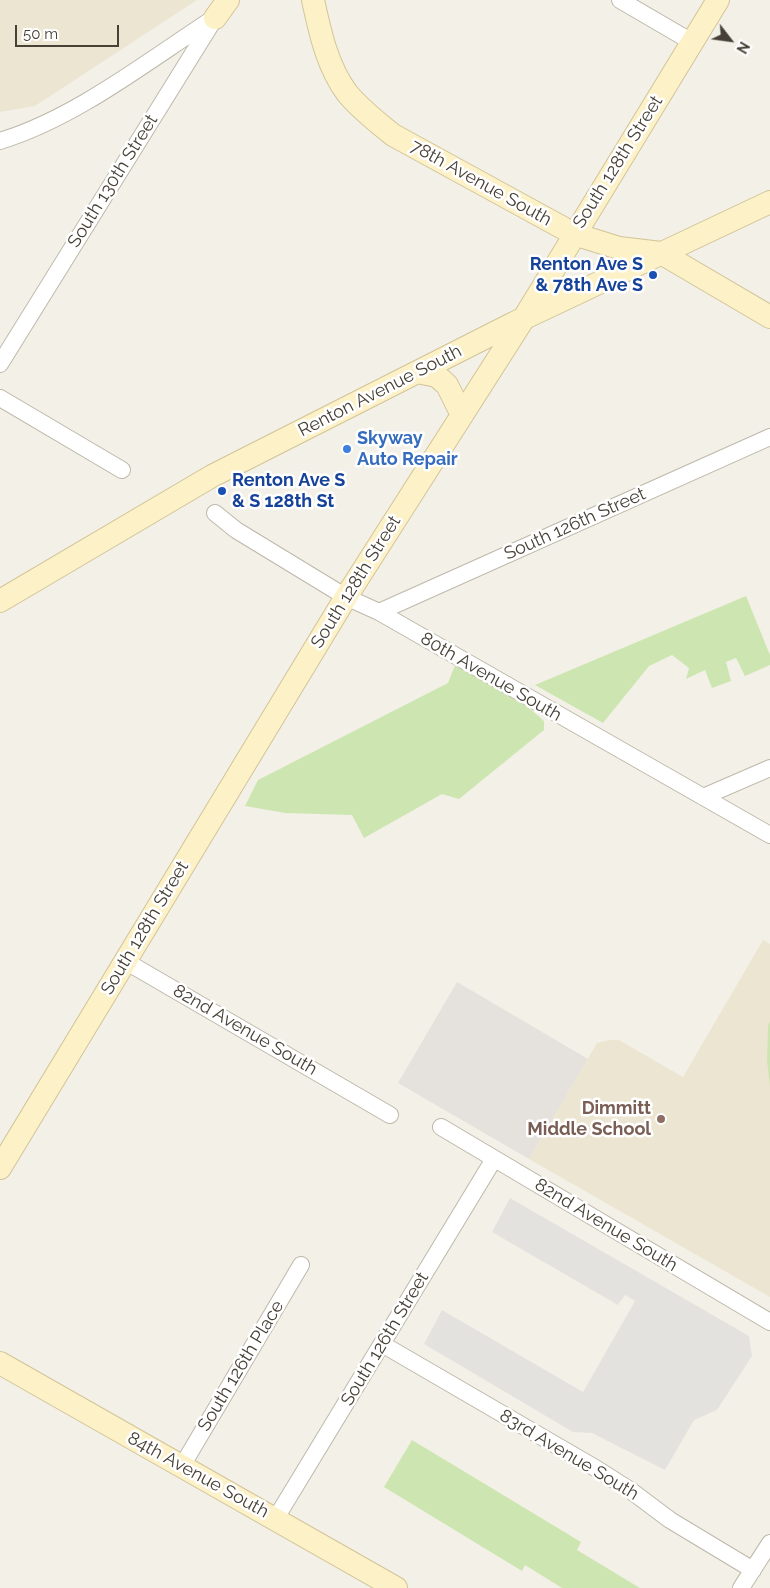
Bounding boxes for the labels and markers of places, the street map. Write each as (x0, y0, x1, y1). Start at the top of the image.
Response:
place label: Renton Ave S & 78th Ave S (530, 254, 643, 296)
marker: Renton Ave S & 78th Ave S (647, 269, 659, 281)
place label: Skyway Auto Repair (357, 428, 458, 470)
marker: Skyway Auto Repair (341, 443, 353, 455)
place label: Renton Ave S & S 128th St (232, 470, 345, 512)
marker: Renton Ave S & S 128th St (216, 485, 228, 497)
place label: Dimmitt Middle School (527, 1098, 651, 1140)
marker: Dimmitt Middle School (655, 1113, 667, 1125)

